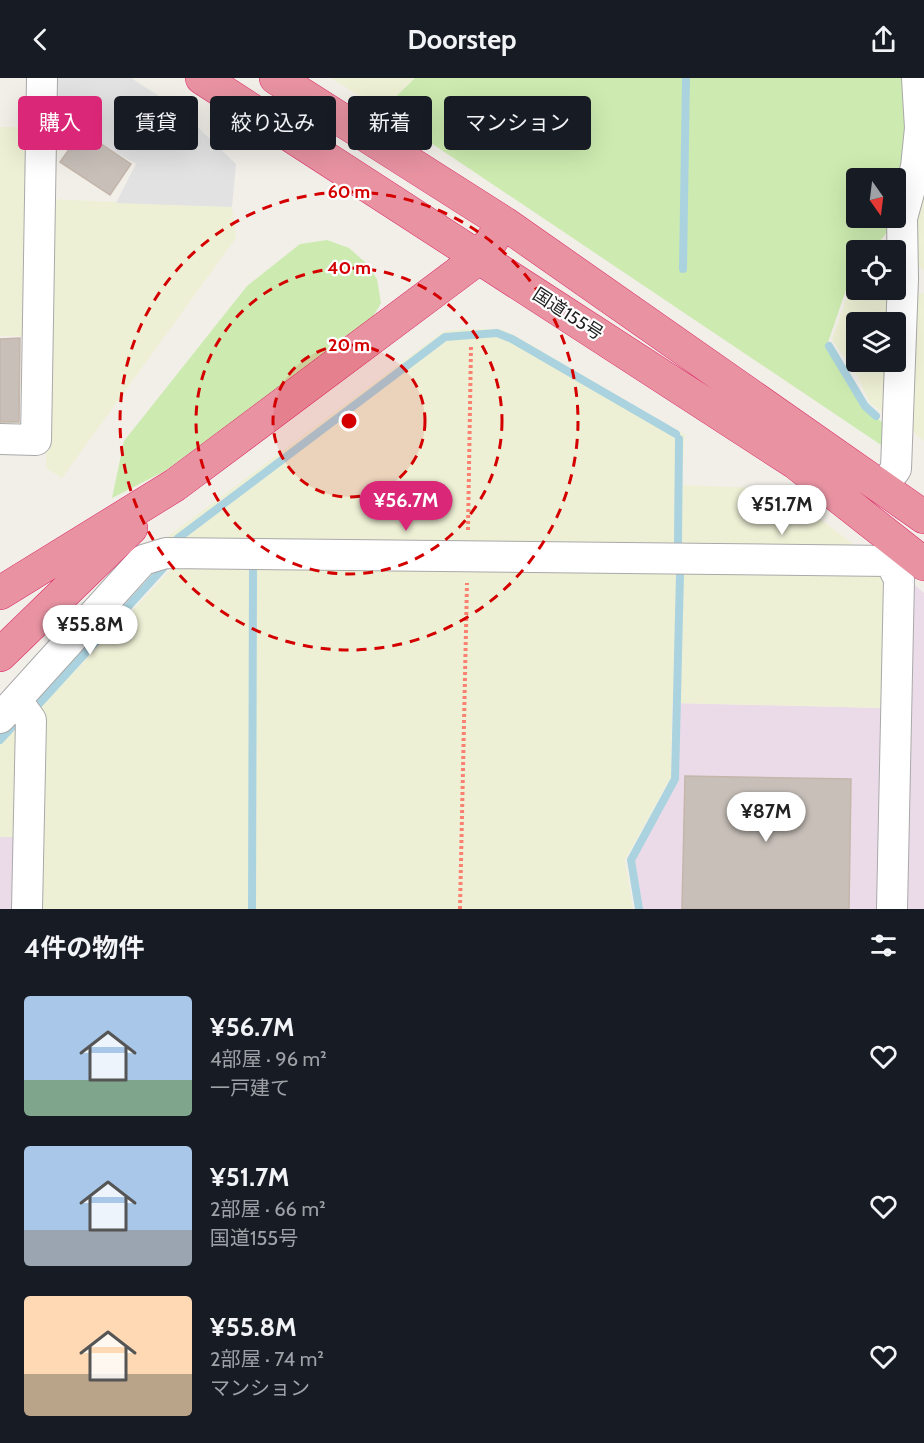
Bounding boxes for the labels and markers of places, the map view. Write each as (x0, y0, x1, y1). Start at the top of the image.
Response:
centre of rings (339, 411, 359, 431)
pin: ¥56.7M (357, 481, 455, 532)
pin: ¥51.7M (733, 485, 831, 536)
pin: ¥55.8M (41, 605, 139, 656)
pin: ¥87M (730, 792, 802, 843)

